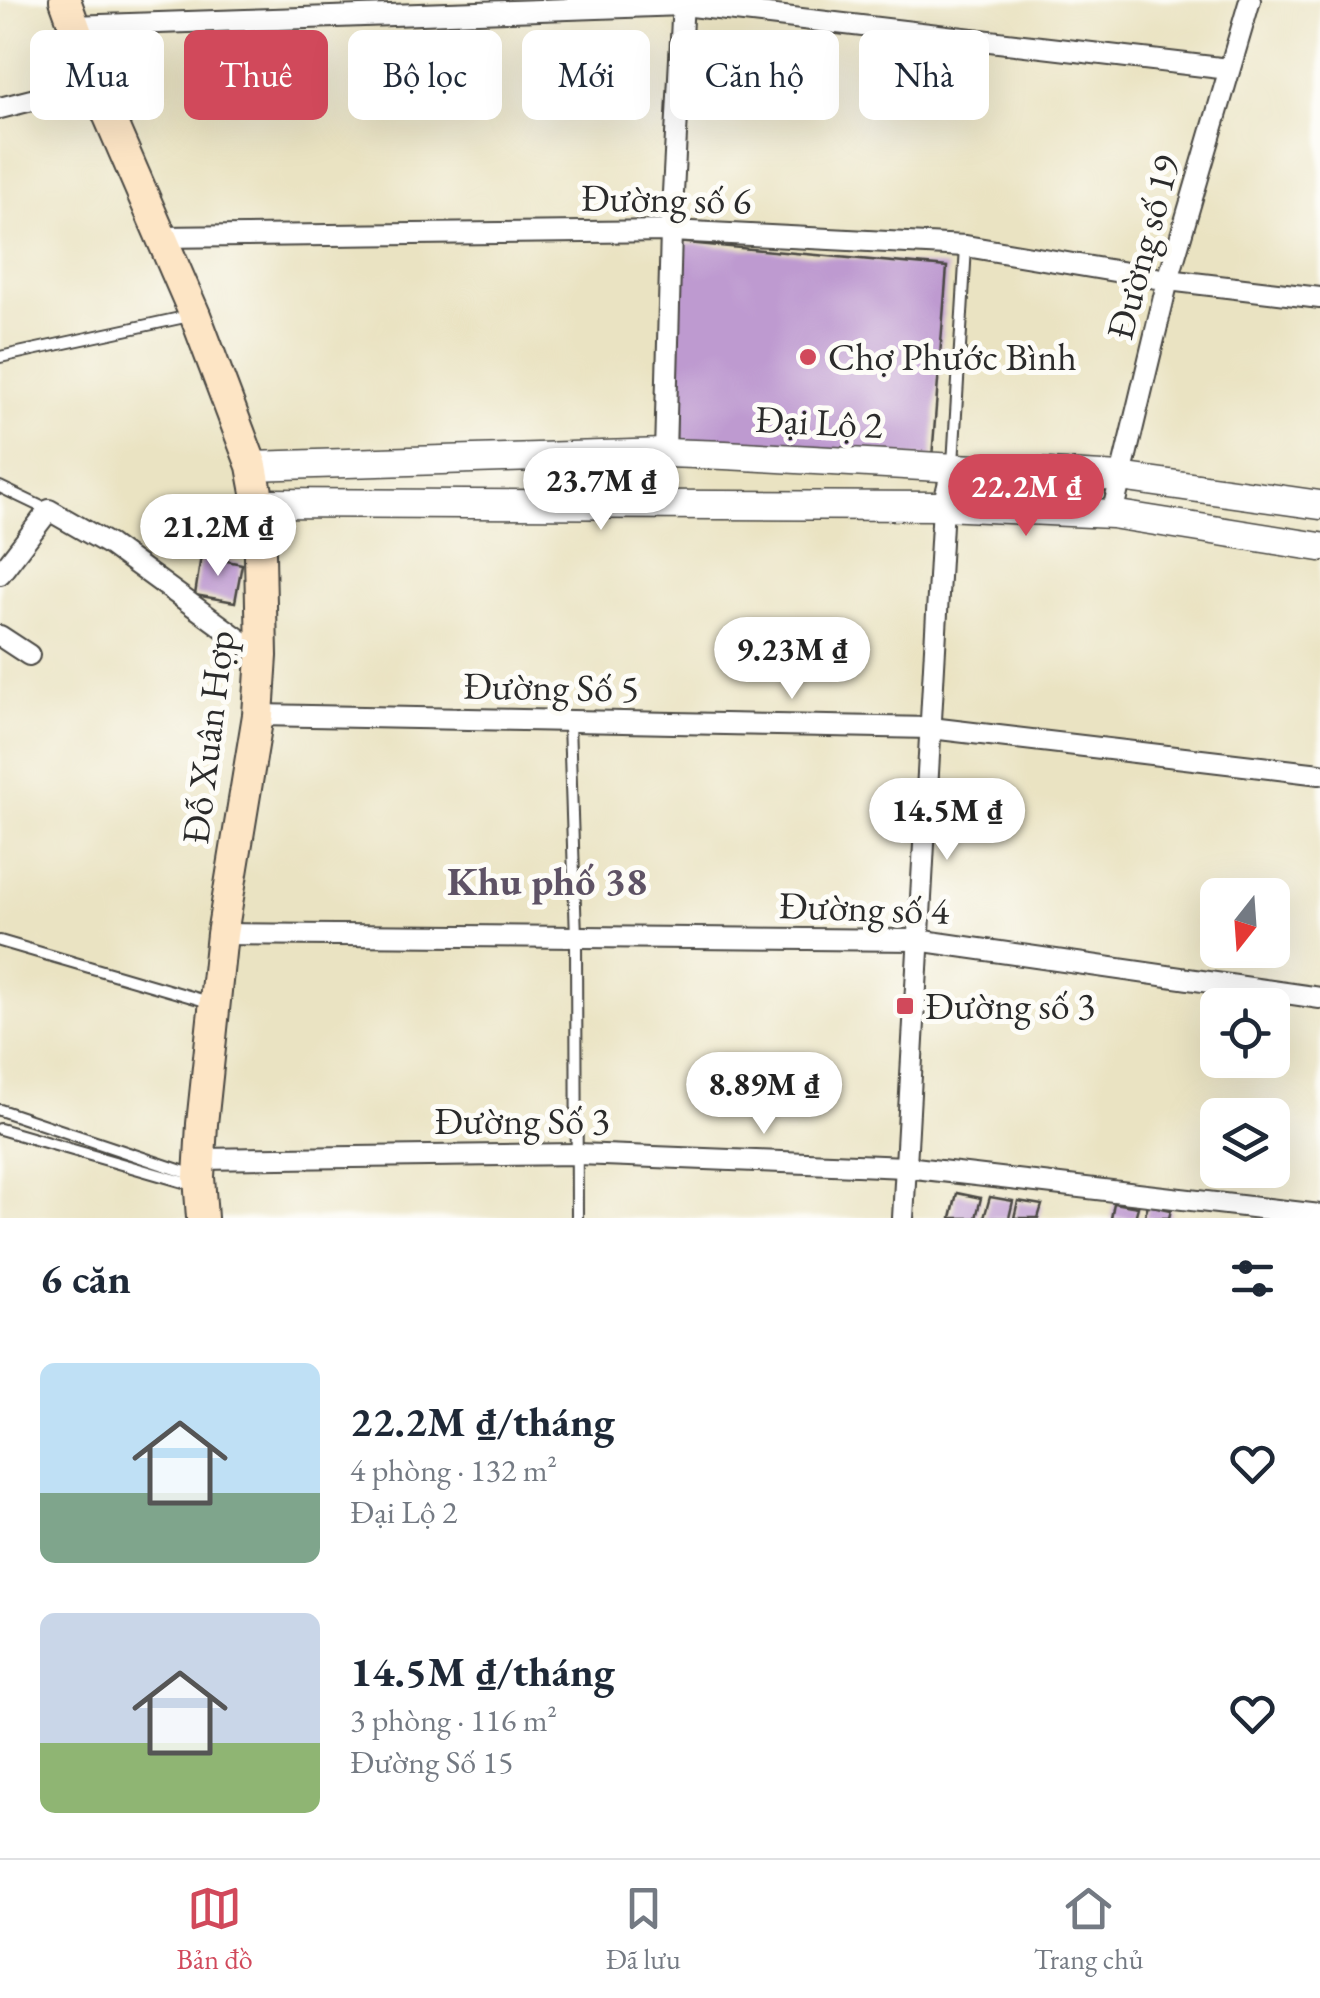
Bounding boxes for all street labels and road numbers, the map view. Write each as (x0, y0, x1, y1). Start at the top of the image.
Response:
street label: Đường số 19 (1094, 149, 1191, 344)
street label: Đường số 6 (580, 173, 752, 224)
street label: Đại Lộ 2 (754, 394, 884, 449)
street label: Đỗ Xuân Hợp (170, 627, 245, 846)
street label: Đường Số 5 (463, 660, 639, 713)
street label: Đường số 4 (778, 880, 951, 935)
street label: Đường Số 3 (434, 1096, 610, 1145)

